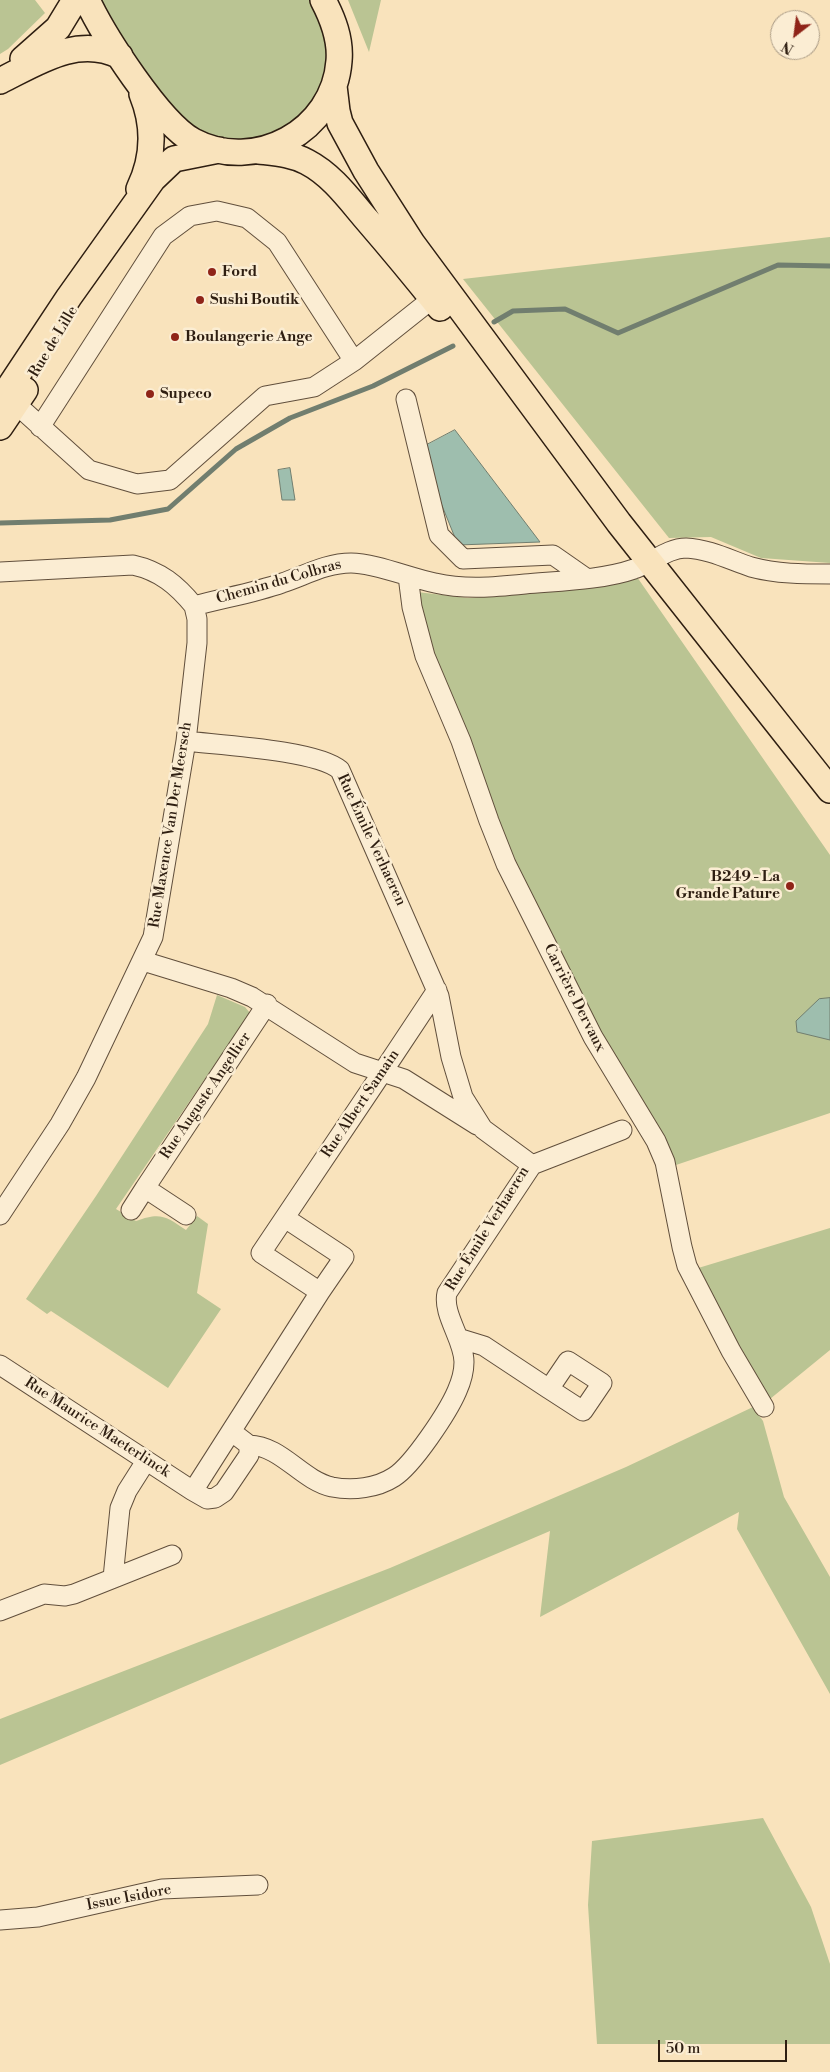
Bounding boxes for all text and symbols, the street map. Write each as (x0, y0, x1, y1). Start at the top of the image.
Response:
north arrow (770, 10, 820, 60)
text: N (779, 37, 797, 58)
place label: Ford (222, 263, 257, 281)
marker: Ford (206, 266, 218, 278)
place label: Sushi Boutik (210, 291, 299, 309)
marker: Sushi Boutik (194, 294, 206, 306)
street label: Rue de Lille (26, 303, 82, 381)
place label: Boulangerie Ange (185, 328, 313, 346)
marker: Boulangerie Ange (169, 331, 181, 343)
place label: Supeco (160, 385, 212, 403)
marker: Supeco (144, 388, 156, 400)
street label: Chemin du Colbras (214, 556, 344, 608)
street label: Rue Maxence Van Der Meersch (146, 721, 196, 929)
street label: Rue Émile Verhaeren (333, 771, 409, 909)
place label: B249 - La Grande Pature (675, 868, 780, 903)
marker: B249 - La Grande Pature (784, 880, 796, 892)
street label: Carrière Dervaux (539, 941, 609, 1055)
street label: Rue Auguste Angellier (157, 1029, 255, 1163)
street label: Rue Albert Samain (318, 1047, 404, 1161)
street label: Rue Émile Verhaeren (442, 1163, 534, 1295)
street label: Rue Maurice Maeterlinck (21, 1374, 173, 1482)
street label: Issue Isidore (85, 1881, 173, 1915)
scale bar (660, 2030, 789, 2062)
text: 50 m (666, 2039, 700, 2058)

